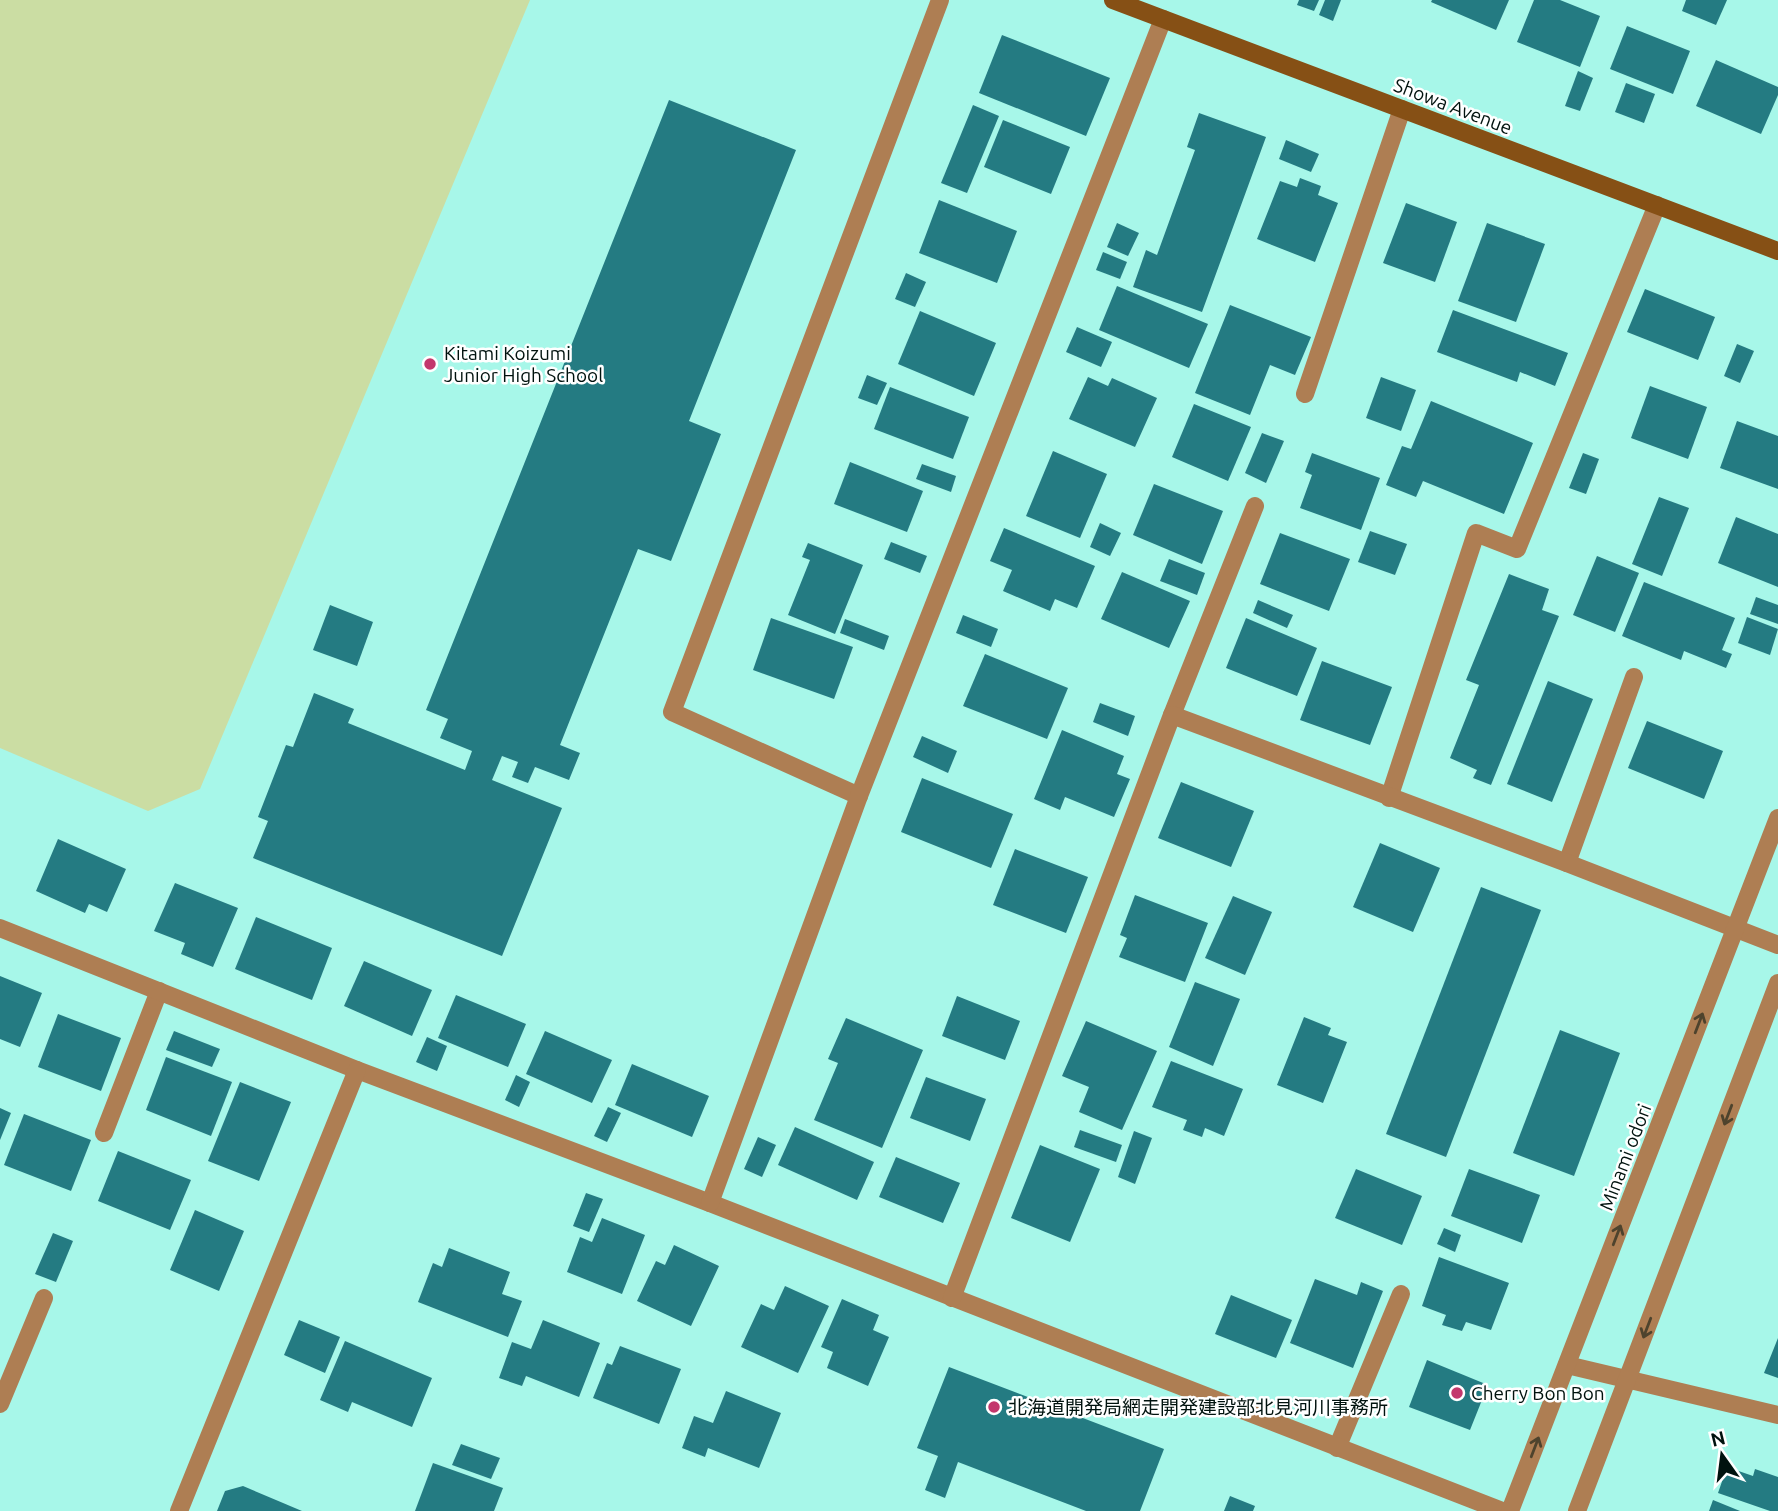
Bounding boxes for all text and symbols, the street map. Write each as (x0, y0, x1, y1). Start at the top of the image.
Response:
street label: Showa Avenue (1391, 73, 1515, 139)
place label: Kitami Koizumi Junior High School (444, 342, 603, 386)
marker: Kitami Koizumi Junior High School (422, 356, 438, 372)
one-way arrow (1694, 1013, 1707, 1035)
street label: Minami odori (1595, 1101, 1655, 1213)
one-way arrow (1720, 1104, 1733, 1126)
one-way arrow (1612, 1225, 1624, 1247)
one-way arrow (1639, 1316, 1652, 1338)
place label: Cherry Bon Bon (1471, 1382, 1605, 1404)
marker: Cherry Bon Bon (1449, 1385, 1465, 1401)
place label: 北海道開発局網走開発建設部北見河川事務所 (1008, 1396, 1388, 1418)
marker: 北海道開発局網走開発建設部北見河川事務所 (986, 1399, 1002, 1415)
north arrow (1687, 1420, 1757, 1490)
text: N (1708, 1426, 1727, 1451)
one-way arrow (1529, 1437, 1542, 1459)

